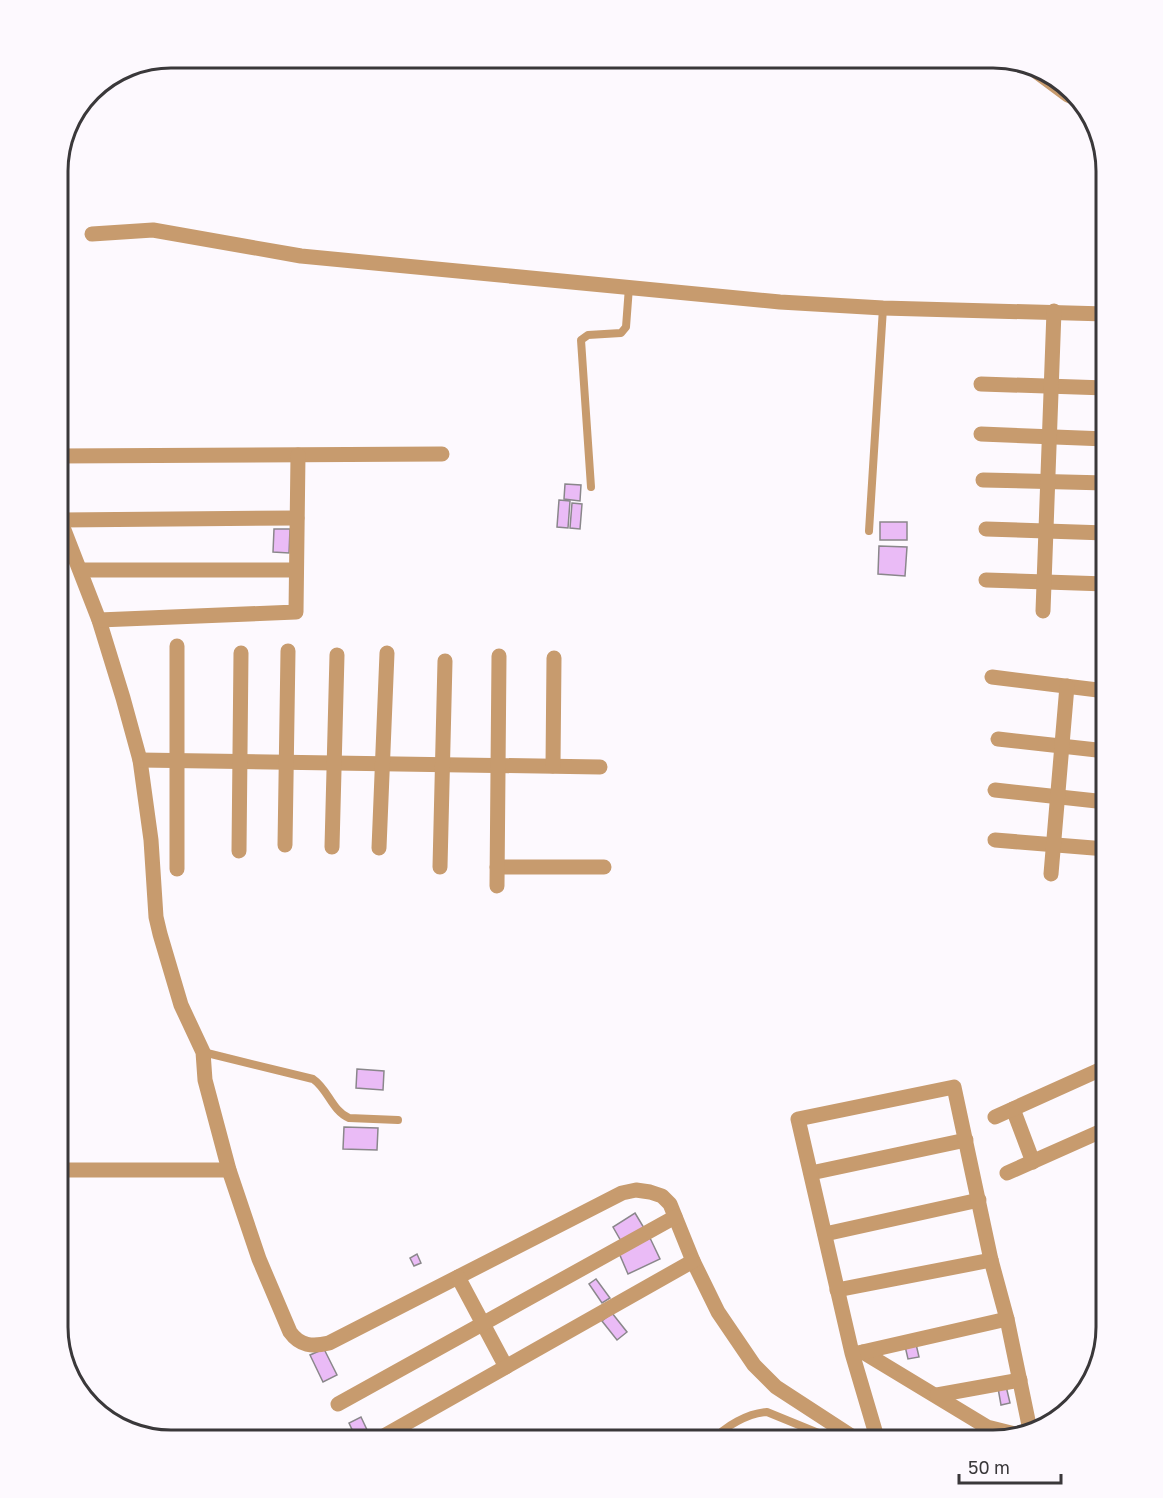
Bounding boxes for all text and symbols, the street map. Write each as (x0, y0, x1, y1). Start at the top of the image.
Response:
scale bar (959, 1447, 1061, 1485)
text: 50 m (968, 1456, 1010, 1478)

